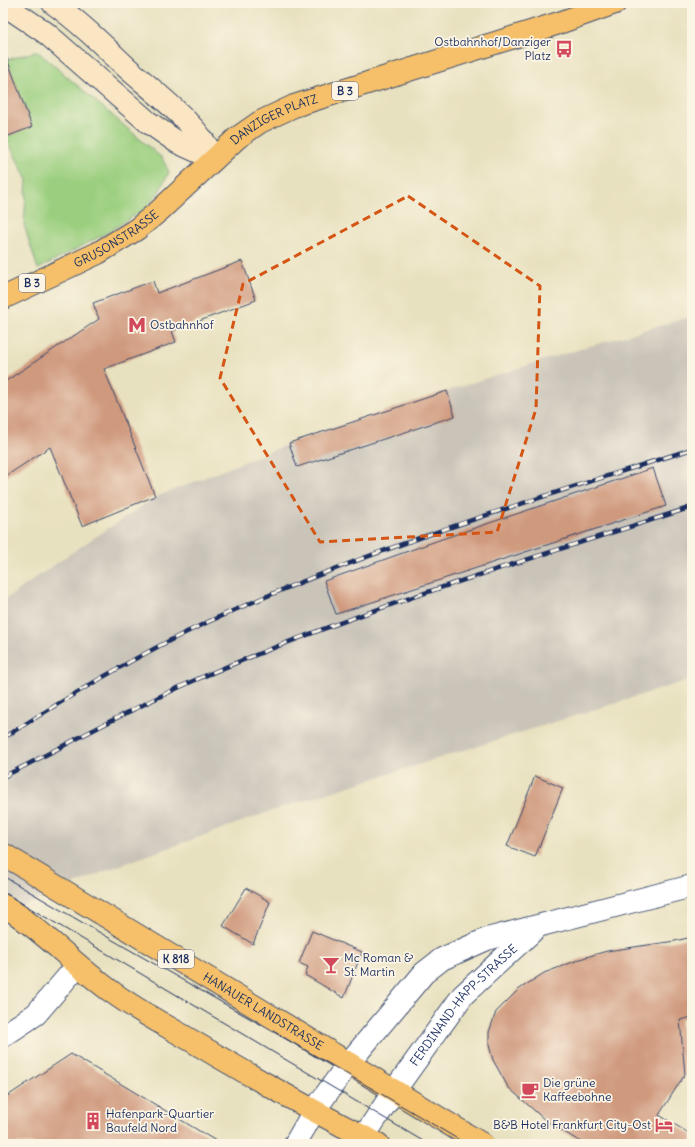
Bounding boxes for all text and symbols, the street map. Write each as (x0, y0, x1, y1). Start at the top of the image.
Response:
place label: Ostbahnhof/Danziger Platz (434, 34, 551, 63)
bus stop icon: Ostbahnhof/Danziger Platz (554, 39, 574, 59)
road number: B 3 (332, 82, 358, 100)
street label: DANZIGER PLATZ (227, 91, 320, 148)
street label: GRUSONSTRASSE (71, 206, 161, 270)
road number: B 3 (19, 274, 45, 292)
metro station icon: Ostbahnhof (127, 315, 147, 335)
place label: Ostbahnhof (150, 317, 215, 332)
street label: FERDINAND-HAPP-STRASSE (406, 941, 520, 1069)
road number: K 818 (158, 950, 194, 968)
place label: Mc Roman & St. Martin (344, 950, 413, 979)
bar icon: Mc Roman & St. Martin (321, 955, 341, 975)
street label: HANAUER LANDSTRASSE (200, 969, 326, 1053)
place label: Die grüne Kaffeebohne (543, 1075, 611, 1104)
cafe icon: Die grüne Kaffeebohne (520, 1080, 540, 1100)
place label: Hafenpark-Quartier Baufeld Nord (106, 1106, 214, 1135)
building icon: Hafenpark-Quartier Baufeld Nord (83, 1111, 103, 1131)
hotel icon: B&B Hotel Frankfurt City-Ost (654, 1115, 674, 1135)
place label: B&B Hotel Frankfurt City-Ost (493, 1117, 651, 1132)

